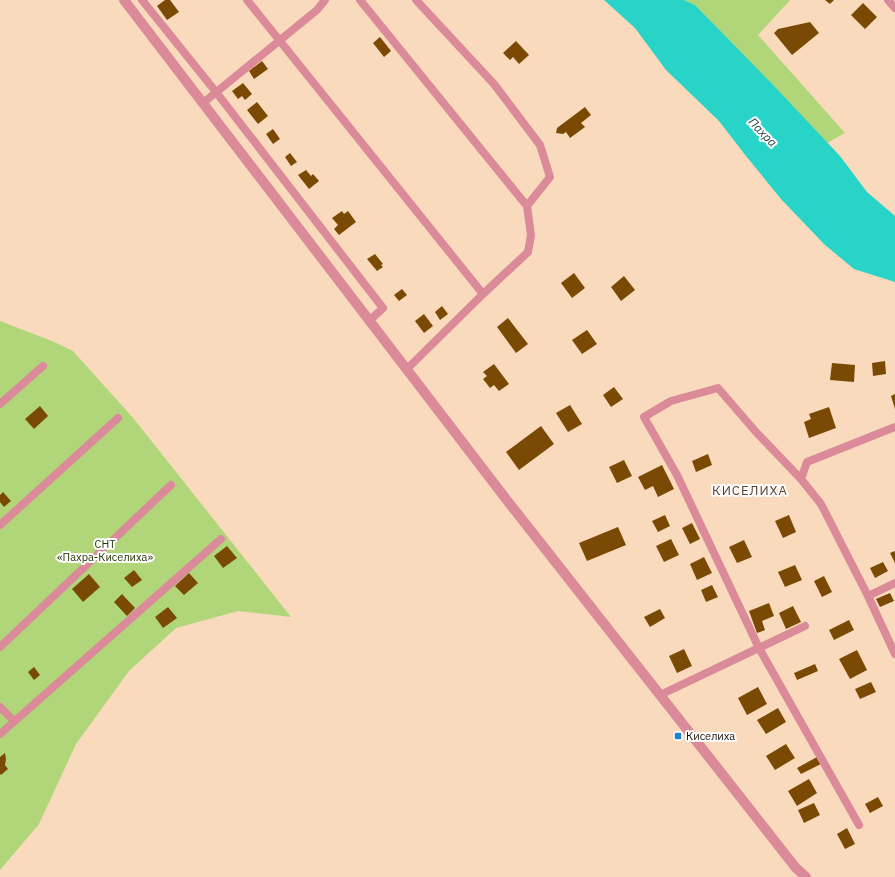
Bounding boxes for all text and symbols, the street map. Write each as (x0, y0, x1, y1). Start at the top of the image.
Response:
water label: Пахра (746, 114, 780, 150)
district label: КИСЕЛИХА (712, 482, 788, 499)
park label: СНТ «Пахра-Киселиха» (57, 537, 153, 564)
place label: Киселиха (686, 729, 735, 743)
marker: Киселиха (673, 731, 683, 741)

